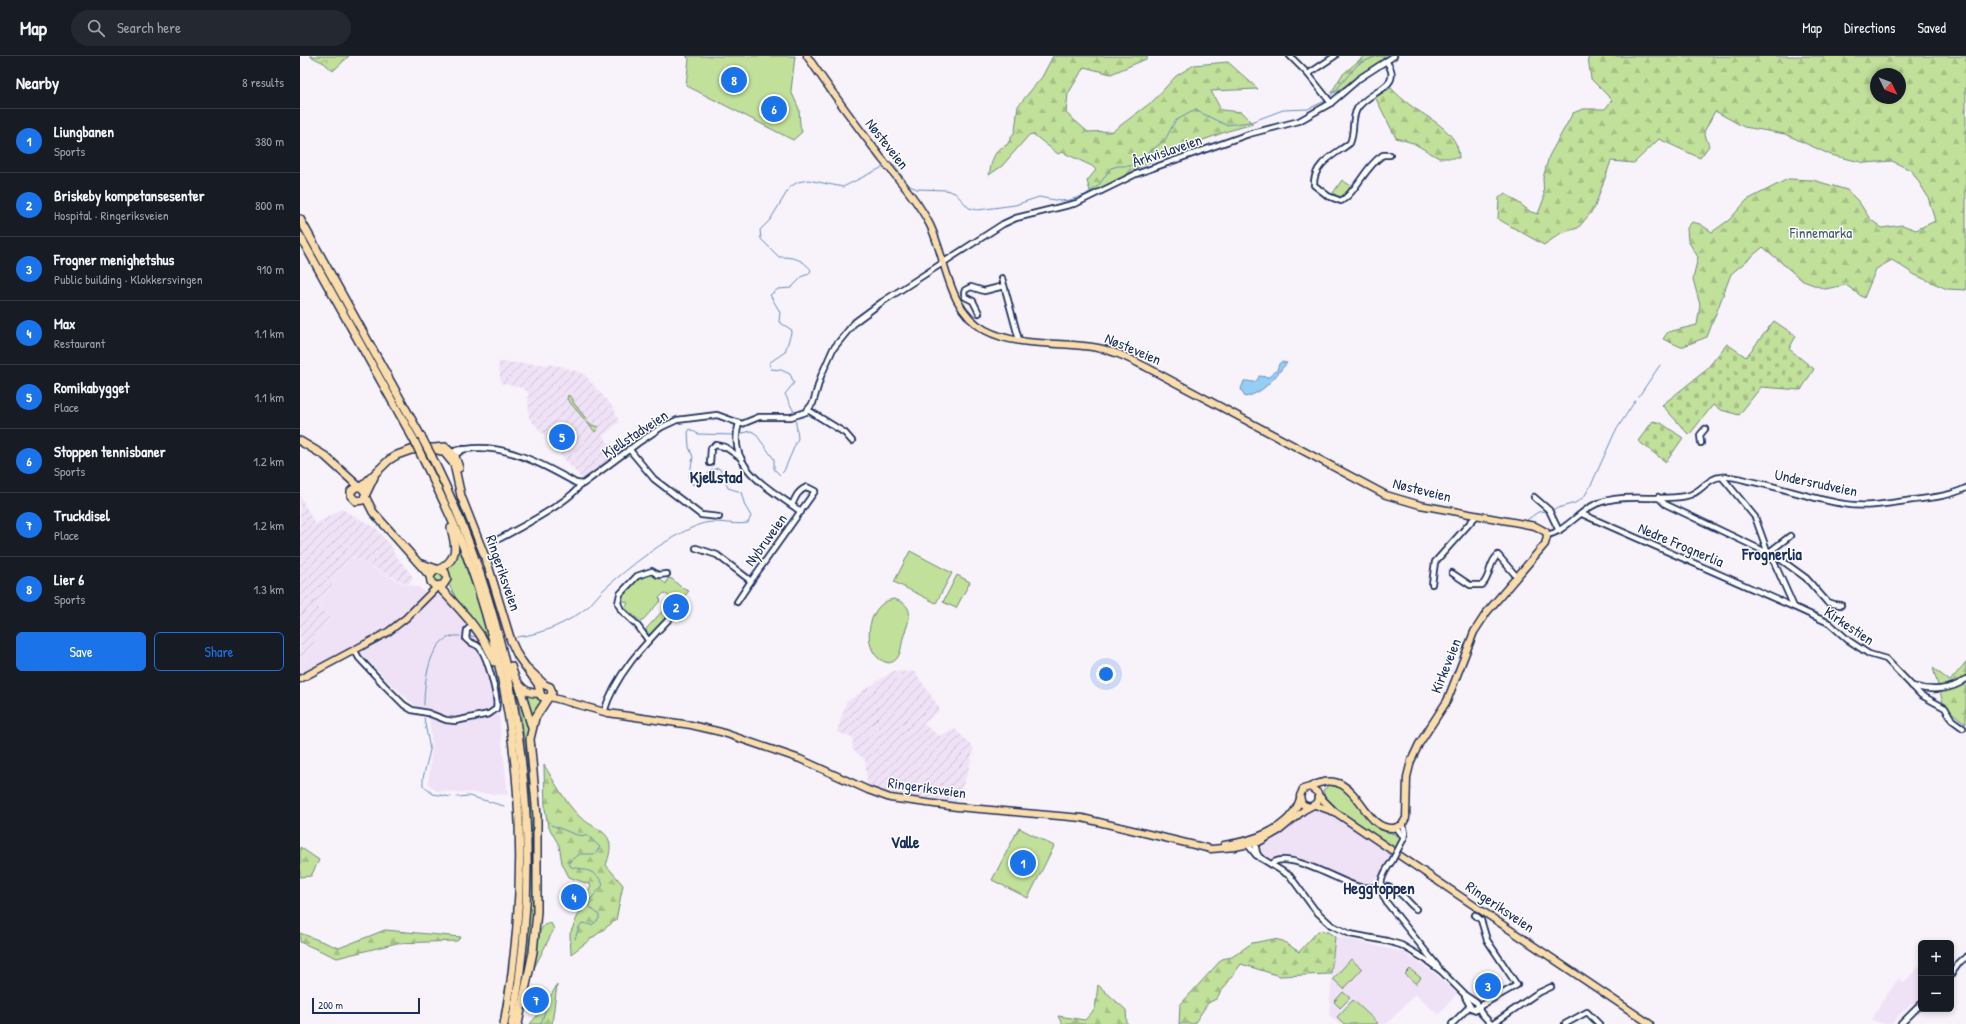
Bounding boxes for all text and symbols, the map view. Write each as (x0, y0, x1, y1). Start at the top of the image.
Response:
search box (71, 10, 351, 46)
text: Map (20, 15, 47, 41)
icon: search (85, 17, 107, 39)
text: Search here (117, 17, 181, 38)
text: Map (1802, 18, 1822, 37)
text: Directions (1844, 18, 1895, 37)
text: Saved (1917, 18, 1946, 37)
pin: 8 (721, 65, 747, 95)
north arrow (1870, 68, 1906, 104)
text: Nearby (16, 71, 59, 94)
text: 8 results (242, 73, 284, 91)
pin: 6 (761, 94, 787, 124)
street label: Nøsteveien (861, 114, 914, 174)
text: Liungbanen (54, 121, 114, 142)
street label: Årkvislaveien (1129, 129, 1205, 172)
text: 1 (27, 132, 31, 150)
text: 380 m (255, 132, 284, 150)
text: Sports (54, 142, 85, 160)
text: Briskeby kompetansesenter (54, 185, 205, 206)
text: 2 (26, 196, 32, 214)
text: 800 m (255, 196, 284, 214)
text: Hospital · Ringeriksveien (54, 206, 169, 224)
park label: Finnemarka (1789, 222, 1852, 243)
text: Frogner menighetshus (54, 249, 174, 270)
text: 3 (26, 260, 32, 278)
text: 910 m (257, 260, 284, 278)
text: Public building · Klokkersvingen (54, 270, 203, 288)
text: Max (54, 313, 76, 334)
text: 4 (27, 324, 31, 342)
text: 1.1 km (255, 324, 284, 342)
street label: Nøsteveien (1102, 327, 1165, 370)
text: Restaurant (54, 334, 105, 352)
text: Romikabygget (54, 377, 130, 398)
text: 5 (26, 388, 32, 406)
text: 1.1 km (255, 388, 284, 406)
text: Place (54, 398, 79, 416)
street label: Kjellstadveien (598, 404, 672, 463)
pin: 5 (549, 422, 575, 452)
text: Stoppen tennisbaner (54, 441, 166, 462)
text: 6 (26, 452, 32, 470)
text: 1.2 km (253, 452, 284, 470)
text: Sports (54, 462, 85, 480)
street label: Undersrudveien (1773, 463, 1860, 502)
district label: Kjellstad (690, 465, 743, 488)
street label: Nøsteveien (1391, 472, 1454, 507)
text: Truckdisel (54, 505, 110, 526)
street label: Nybruveien (739, 509, 792, 570)
text: 7 (26, 516, 32, 534)
text: 1.2 km (253, 516, 284, 534)
street label: Nedre Frognerlia (1635, 517, 1727, 572)
text: Place (54, 526, 79, 544)
street label: Ringeriksveien (481, 532, 526, 614)
district label: Frognerlia (1741, 543, 1803, 566)
text: Lier 6 (54, 569, 84, 590)
text: 8 (26, 580, 32, 598)
text: 1.3 km (253, 580, 284, 598)
text: Sports (54, 590, 85, 608)
pin: 2 (663, 592, 689, 622)
street label: Kirkestien (1820, 601, 1879, 650)
button: Save (16, 632, 146, 671)
button: Share (154, 632, 284, 671)
street label: Kirkeveien (1425, 635, 1466, 696)
your location (1096, 664, 1116, 684)
street label: Ringeriksveien (887, 772, 968, 803)
district label: Valle (891, 831, 920, 853)
pin: 1 (1010, 848, 1036, 878)
district label: Heggtoppen (1343, 876, 1415, 900)
street label: Ringeriksveien (1462, 876, 1539, 937)
pin: 4 (561, 882, 587, 912)
map controls (1918, 940, 1954, 1012)
button: + (1918, 940, 1954, 976)
pin: 3 (1475, 971, 1501, 1001)
button: − (1918, 976, 1954, 1012)
pin: 7 (523, 985, 549, 1015)
scale bar (312, 996, 420, 1015)
text: 200 m (318, 998, 343, 1012)

